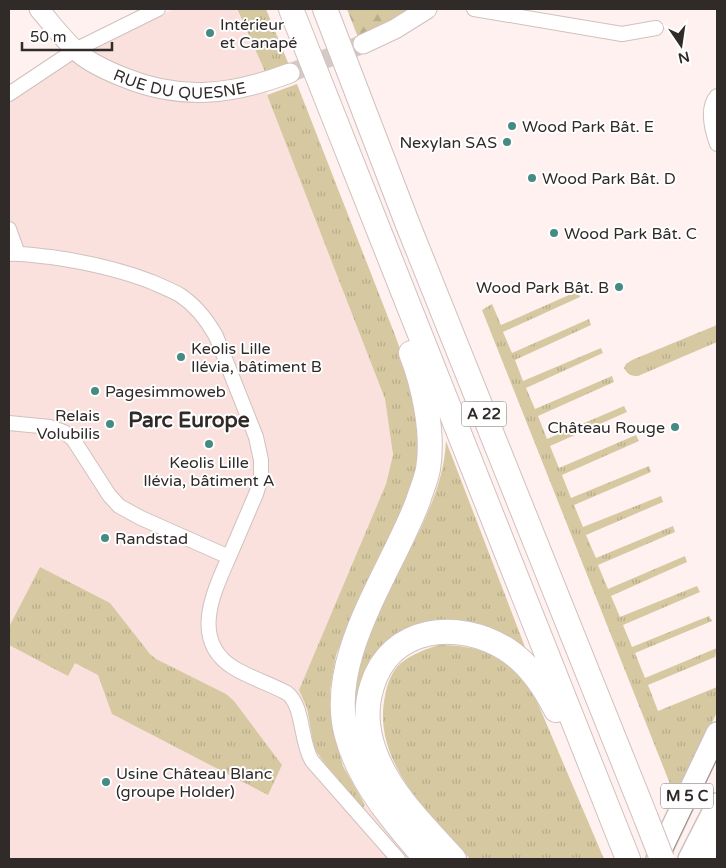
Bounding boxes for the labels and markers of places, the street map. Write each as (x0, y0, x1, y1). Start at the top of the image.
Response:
place label: Intérieur et Canapé (220, 15, 297, 53)
marker: Intérieur et Canapé (204, 27, 216, 39)
place label: Wood Park Bât. E (522, 117, 654, 137)
marker: Wood Park Bât. E (506, 120, 518, 132)
place label: Nexylan SAS (399, 133, 497, 153)
marker: Nexylan SAS (501, 136, 513, 148)
place label: Wood Park Bât. D (542, 169, 676, 189)
marker: Wood Park Bât. D (526, 172, 538, 184)
place label: Wood Park Bât. C (564, 224, 697, 244)
marker: Wood Park Bât. C (548, 227, 560, 239)
place label: Wood Park Bât. B (476, 278, 609, 298)
marker: Wood Park Bât. B (613, 281, 625, 293)
place label: Keolis Lille Ilévia, bâtiment B (191, 339, 322, 377)
marker: Keolis Lille Ilévia, bâtiment B (175, 351, 187, 363)
place label: Pagesimmoweb (105, 382, 226, 402)
marker: Pagesimmoweb (89, 385, 101, 397)
place label: Relais Volubilis (37, 406, 100, 444)
marker: Relais Volubilis (104, 418, 116, 430)
place label: Château Rouge (547, 418, 665, 438)
marker: Château Rouge (669, 421, 681, 433)
marker: Keolis Lille Ilévia, bâtiment A (203, 438, 215, 450)
place label: Keolis Lille Ilévia, bâtiment A (143, 453, 275, 491)
place label: Randstad (115, 529, 188, 549)
marker: Randstad (99, 532, 111, 544)
place label: Usine Château Blanc (groupe Holder) (116, 764, 272, 802)
marker: Usine Château Blanc (groupe Holder) (100, 776, 112, 788)

